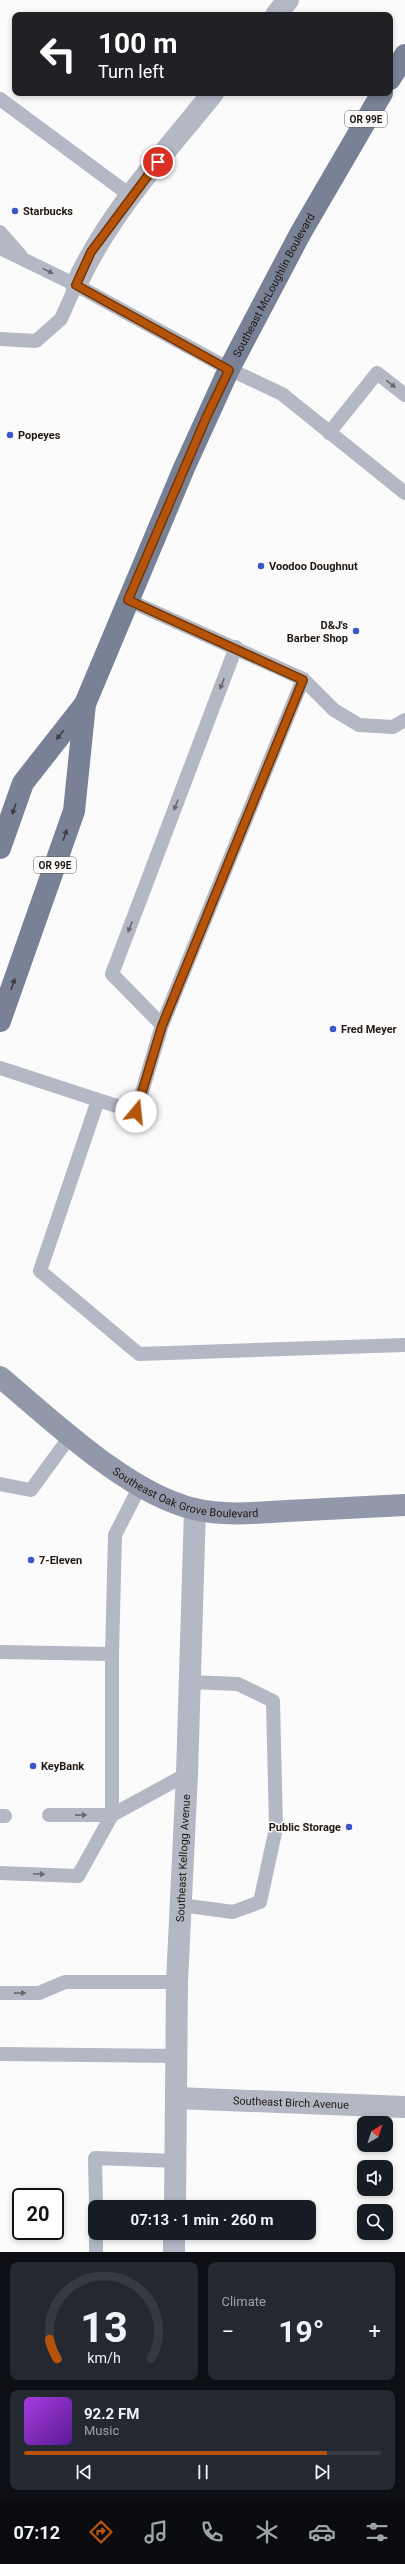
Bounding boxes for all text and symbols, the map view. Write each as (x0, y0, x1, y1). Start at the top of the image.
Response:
text: 100 m (98, 27, 177, 60)
icon: left (32, 28, 84, 80)
text: Turn left (98, 61, 164, 82)
road number: OR 99E (345, 111, 387, 127)
pin (141, 145, 175, 179)
icon: arrive (147, 151, 169, 173)
place label: Starbucks (23, 205, 73, 218)
marker: Starbucks (10, 206, 20, 216)
street label: Southeast McLoughlin Boulevard (230, 211, 317, 359)
one-way arrow (42, 268, 53, 274)
one-way arrow (385, 380, 396, 388)
place label: Popeyes (18, 429, 61, 442)
marker: Popeyes (5, 430, 15, 440)
place label: Voodoo Doughnut (269, 560, 358, 573)
marker: Voodoo Doughnut (256, 561, 266, 571)
place label: D&J's Barber Shop (287, 619, 348, 645)
marker: D&J's Barber Shop (351, 626, 361, 636)
one-way arrow (218, 678, 224, 690)
one-way arrow (56, 729, 65, 740)
one-way arrow (173, 800, 179, 812)
one-way arrow (10, 803, 16, 815)
one-way arrow (63, 829, 69, 841)
road number: OR 99E (34, 857, 76, 873)
one-way arrow (127, 922, 133, 934)
one-way arrow (10, 978, 16, 990)
place label: Fred Meyer (341, 1023, 397, 1036)
marker: Fred Meyer (328, 1024, 338, 1034)
position arrow (115, 1091, 157, 1133)
street label: Southeast Oak Grove Boulevard (110, 1464, 259, 1520)
place label: 7-Eleven (39, 1554, 82, 1567)
marker: 7-Eleven (26, 1555, 36, 1565)
place label: KeyBank (41, 1760, 84, 1773)
marker: KeyBank (28, 1761, 38, 1771)
street label: Southeast Kellogg Avenue (173, 1794, 193, 1922)
one-way arrow (75, 1812, 88, 1818)
place label: Public Storage (269, 1821, 341, 1834)
marker: Public Storage (344, 1822, 354, 1832)
one-way arrow (33, 1871, 45, 1878)
one-way arrow (14, 1990, 27, 1996)
street label: Southeast Birch Avenue (233, 2094, 349, 2111)
north arrow (357, 2116, 393, 2152)
map controls (357, 2116, 393, 2240)
button: sound (357, 2160, 393, 2196)
speed limit sign: 20 (12, 2188, 64, 2240)
button: search (357, 2204, 393, 2240)
text: 07:13 · 1 min · 260 m (131, 2211, 273, 2229)
text: Climate (222, 2294, 266, 2309)
text: 13 (80, 2303, 128, 2352)
text: 19° (278, 2314, 324, 2349)
text: − (222, 2319, 234, 2344)
text: + (369, 2319, 381, 2344)
text: km/h (87, 2350, 121, 2366)
text: 92.2 FM (84, 2405, 139, 2423)
text: Music (84, 2423, 119, 2438)
icon: previous (73, 2461, 95, 2483)
icon: pause (192, 2461, 214, 2483)
icon: next (311, 2461, 333, 2483)
icon: directions (87, 2518, 115, 2546)
icon: music (142, 2518, 170, 2546)
icon: phone (198, 2518, 226, 2546)
icon: climate (253, 2518, 281, 2546)
icon: car (308, 2518, 336, 2546)
icon: filters (363, 2518, 391, 2546)
text: 07:12 (14, 2522, 60, 2543)

